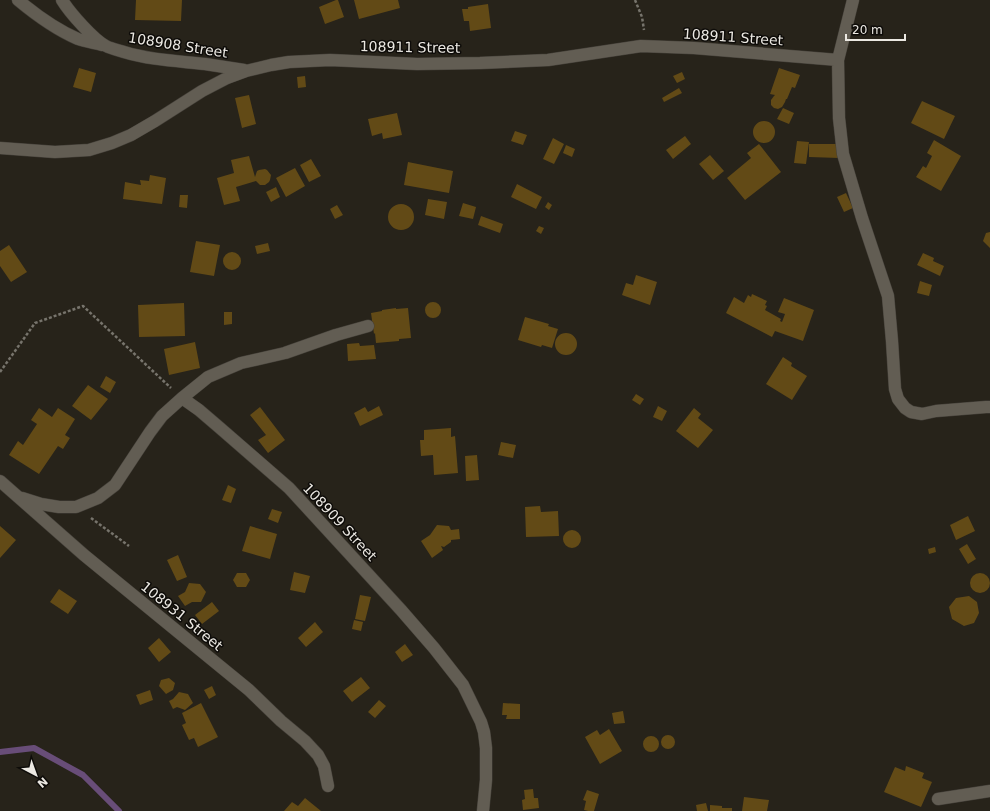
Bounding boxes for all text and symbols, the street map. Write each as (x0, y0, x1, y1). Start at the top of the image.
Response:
scale bar (846, 16, 905, 42)
text: 20 m (852, 23, 883, 37)
street label: 108911 Street (682, 26, 784, 49)
street label: 108908 Street (127, 29, 229, 61)
street label: 108911 Street (360, 38, 461, 56)
street label: 108909 Street (300, 480, 380, 565)
street label: 108931 Street (138, 578, 226, 654)
north arrow (16, 755, 56, 795)
text: N (34, 774, 50, 790)

